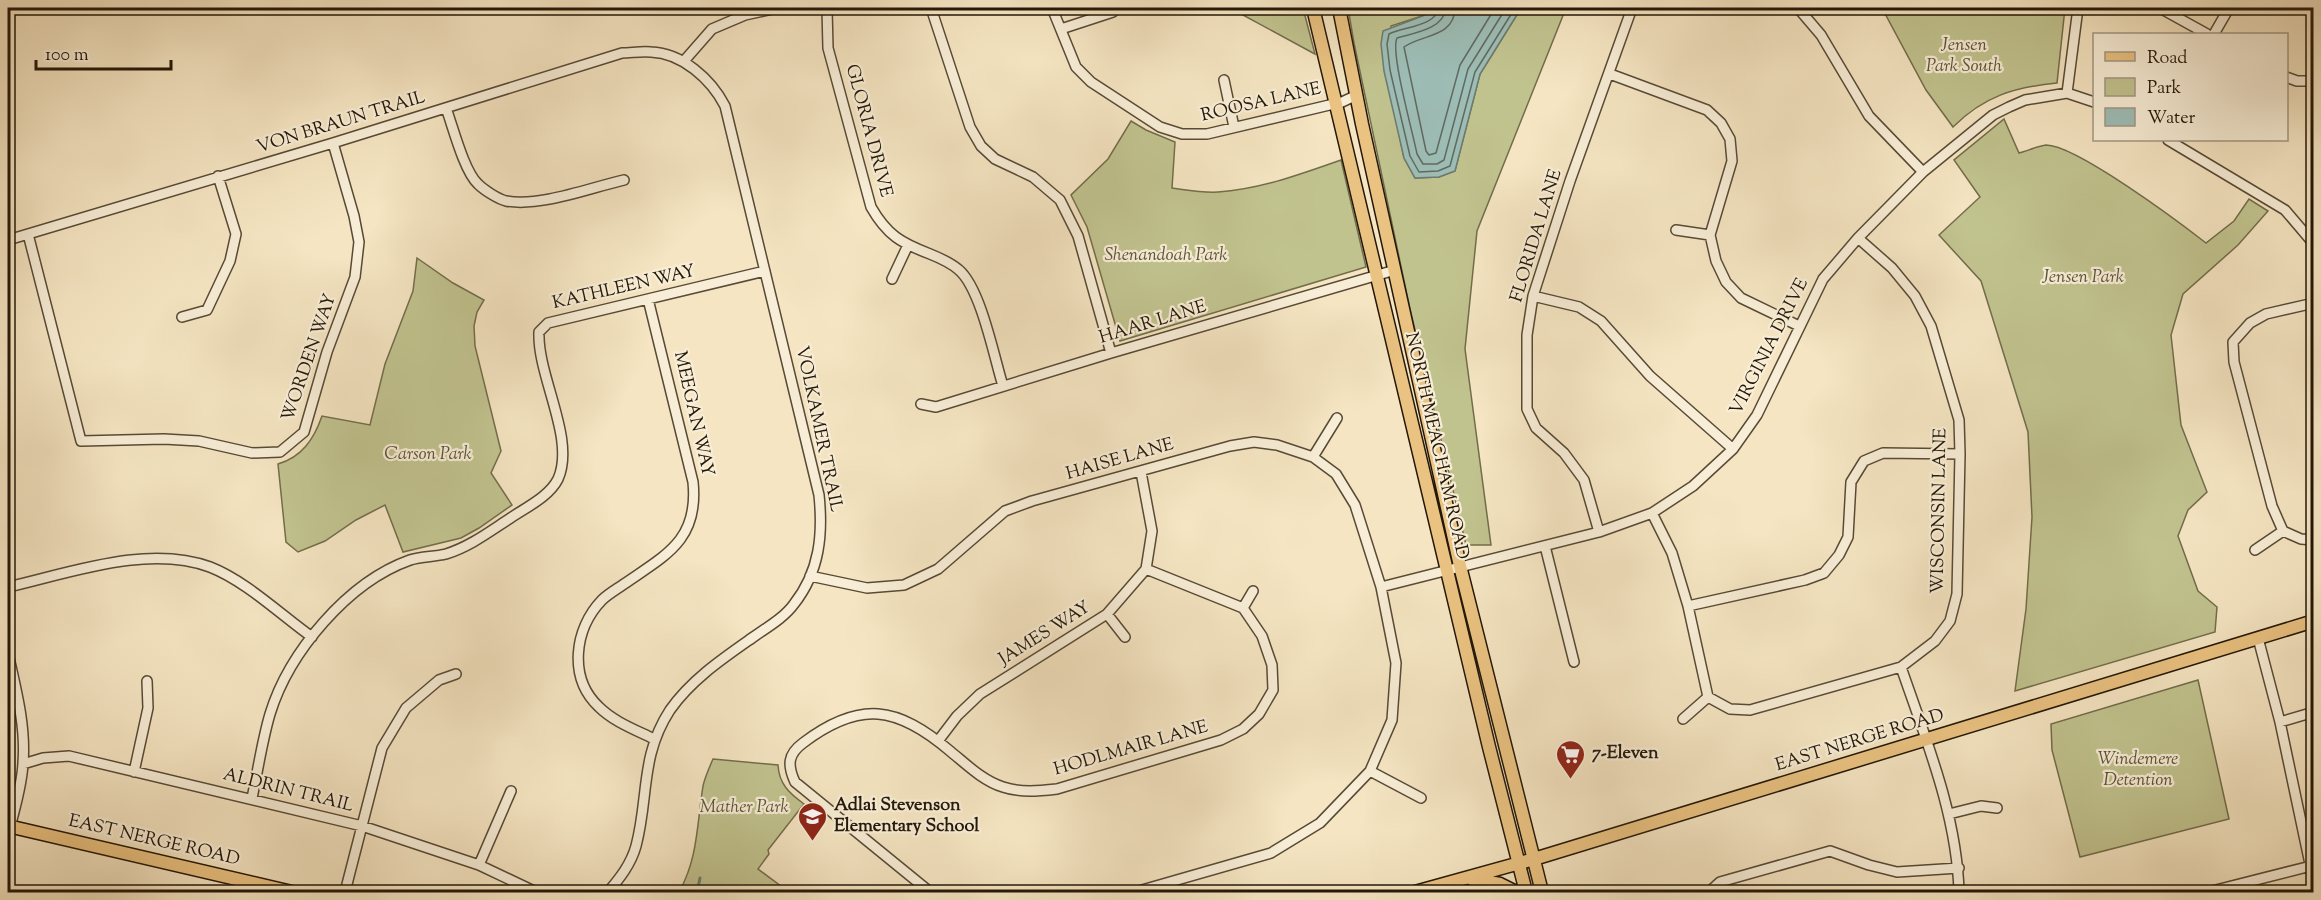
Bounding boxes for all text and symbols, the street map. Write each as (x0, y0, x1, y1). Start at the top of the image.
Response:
scale bar (36, 33, 171, 71)
park label: Jensen Park South (1926, 33, 2002, 80)
legend (2093, 33, 2288, 141)
text: 100 m (45, 43, 89, 69)
text: Road (2147, 46, 2187, 72)
street label: GLORIA DRIVE (838, 62, 898, 200)
text: Park (2147, 76, 2182, 102)
street label: ROOSA LANE (1198, 77, 1324, 129)
street label: VON BRAUN TRAIL (254, 85, 429, 161)
text: Water (2147, 106, 2196, 132)
street label: FLORIDA LANE (1504, 166, 1570, 306)
park label: Shenandoah Park (1105, 243, 1227, 269)
street label: KATHLEEN WAY (550, 259, 698, 317)
park label: Jensen Park (2041, 265, 2124, 291)
street label: VIRGINIA DRIVE (1724, 274, 1816, 420)
street label: WORDEN WAY (276, 291, 344, 425)
street label: HAAR LANE (1096, 294, 1210, 352)
street label: NORTH MEACHAM ROAD (1397, 330, 1475, 562)
street label: VOLKAMER TRAIL (788, 344, 848, 515)
street label: MEEGAN WAY (666, 349, 720, 479)
street label: WISCONSIN LANE (1926, 428, 1954, 594)
street label: HAISE LANE (1063, 432, 1177, 488)
park label: Carson Park (384, 442, 472, 468)
street label: JAMES WAY (993, 595, 1096, 673)
street label: EAST NERGE ROAD (1772, 703, 1948, 779)
street label: HODLMAIR LANE (1051, 715, 1211, 783)
supermarket icon: 7-Eleven (1555, 738, 1587, 780)
place label: 7-Eleven (1592, 741, 1659, 767)
park label: Windemere Detention (2098, 747, 2178, 794)
street label: ALDRIN TRAIL (220, 762, 356, 820)
place label: Adlai Stevenson Elementary School (834, 793, 980, 840)
park label: Mather Park (699, 795, 789, 821)
school or university icon: Adlai Stevenson Elementary School (797, 800, 829, 842)
street label: EAST NERGE ROAD (66, 809, 242, 873)

